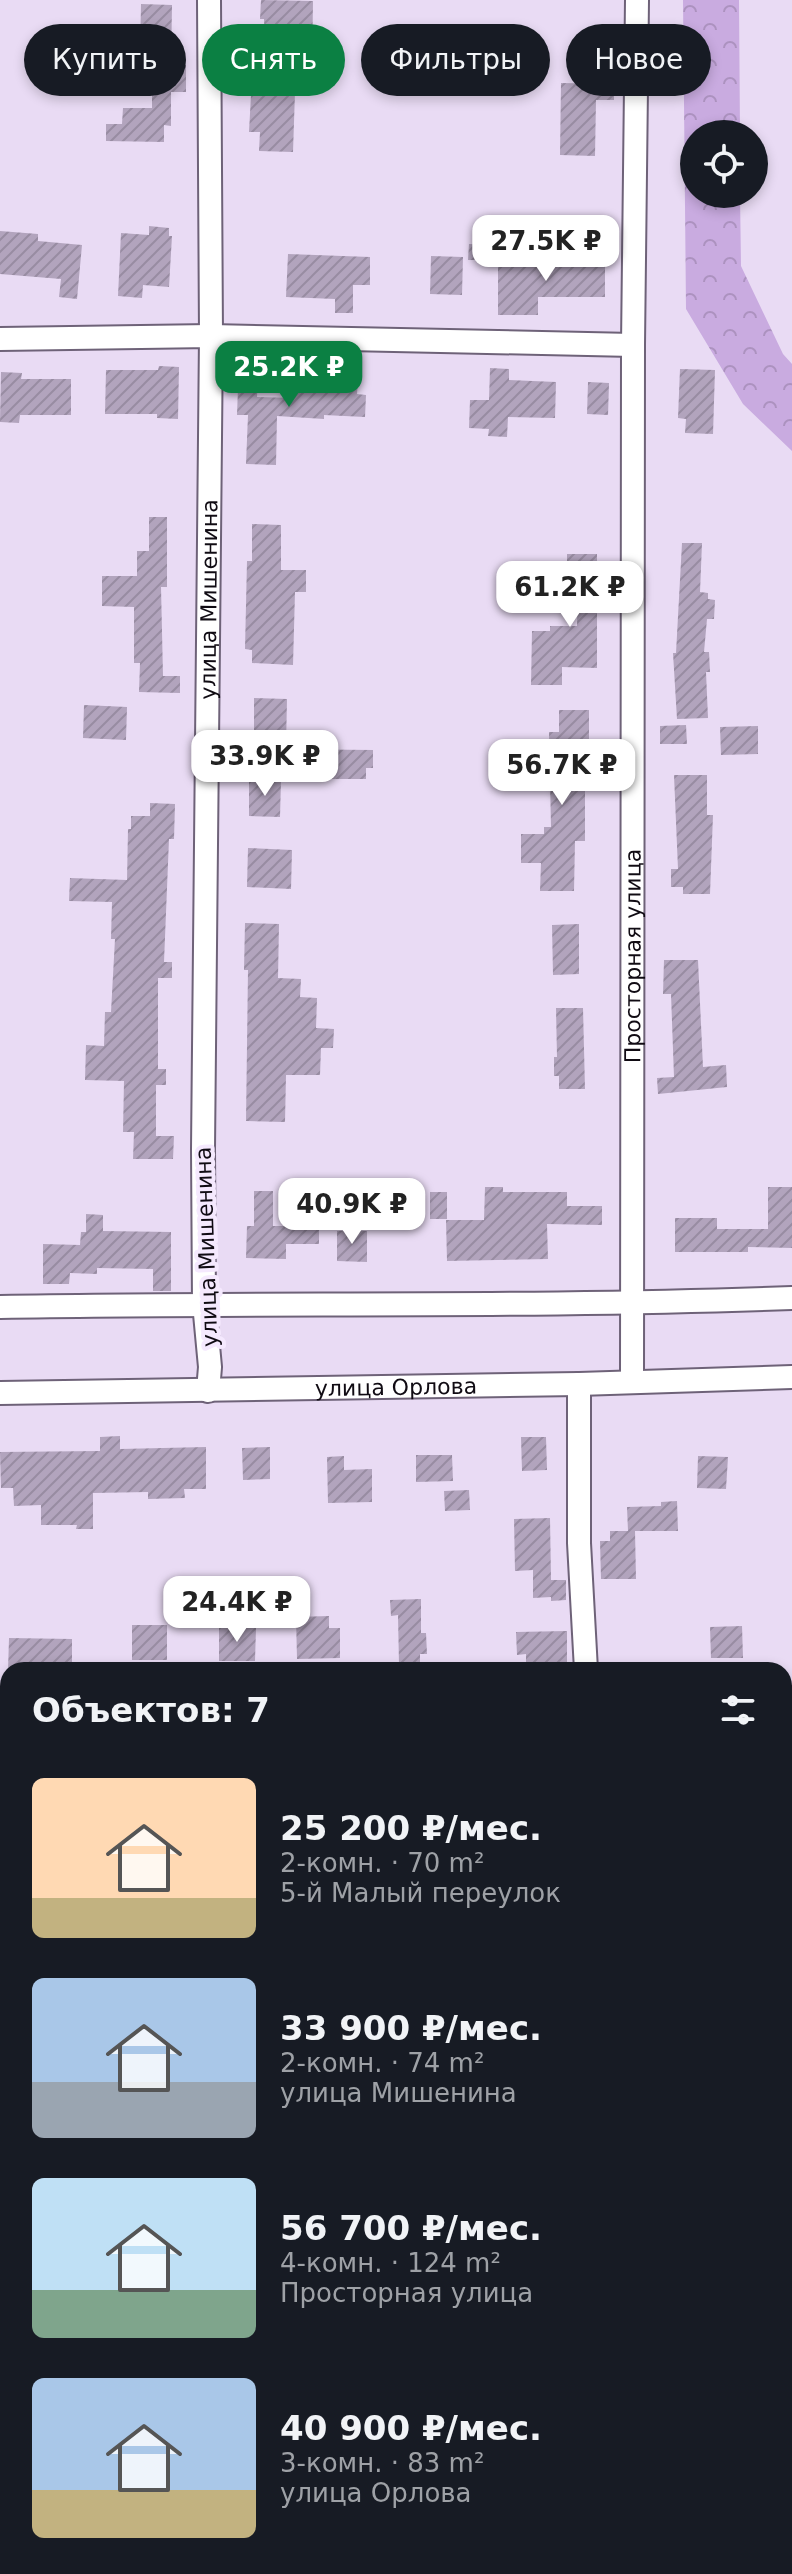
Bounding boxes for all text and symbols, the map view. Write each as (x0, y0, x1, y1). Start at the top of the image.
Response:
chip: Купить (24, 24, 186, 96)
chip: Снять (202, 24, 345, 96)
chip: Фильтры (361, 24, 550, 96)
chip: Новое (566, 24, 711, 96)
map controls (680, 120, 768, 208)
button: locate (680, 120, 768, 208)
pin: 27.5K ₽ (472, 215, 620, 283)
text: 27.5K ₽ (490, 226, 602, 256)
pin: 25.2K ₽ (215, 341, 363, 409)
text: 25.2K ₽ (233, 352, 345, 382)
street label: улица Мишенина (195, 499, 222, 700)
pin: 61.2K ₽ (496, 561, 644, 629)
text: 61.2K ₽ (514, 572, 626, 602)
pin: 33.9K ₽ (191, 730, 339, 798)
pin: 56.7K ₽ (488, 739, 636, 807)
text: 33.9K ₽ (209, 741, 321, 771)
text: 56.7K ₽ (506, 750, 618, 780)
street label: Просторная улица (620, 849, 646, 1063)
street label: улица Мишенина (191, 1146, 222, 1348)
pin: 40.9K ₽ (278, 1178, 426, 1246)
text: 40.9K ₽ (296, 1189, 408, 1219)
street label: улица Орлова (315, 1374, 477, 1401)
pin: 24.4K ₽ (163, 1576, 311, 1644)
text: 24.4K ₽ (181, 1587, 293, 1617)
icon: filters (716, 1688, 760, 1732)
text: Объектов: 7 (32, 1690, 270, 1730)
text: 25 200 ₽/мес. (280, 1808, 542, 1848)
icon: home (96, 1810, 192, 1906)
text: 2-комн. · 70 m² (280, 1848, 484, 1878)
text: 5-й Малый переулок (280, 1878, 561, 1908)
text: 33 900 ₽/мес. (280, 2008, 542, 2048)
icon: home (96, 2010, 192, 2106)
text: 2-комн. · 74 m² (280, 2048, 484, 2078)
text: улица Мишенина (280, 2078, 517, 2108)
text: 56 700 ₽/мес. (280, 2208, 542, 2248)
icon: home (96, 2210, 192, 2306)
text: 4-комн. · 124 m² (280, 2248, 501, 2278)
text: Просторная улица (280, 2278, 533, 2308)
text: 40 900 ₽/мес. (280, 2408, 542, 2448)
icon: home (96, 2410, 192, 2506)
text: 3-комн. · 83 m² (280, 2448, 484, 2478)
text: улица Орлова (280, 2478, 472, 2508)

